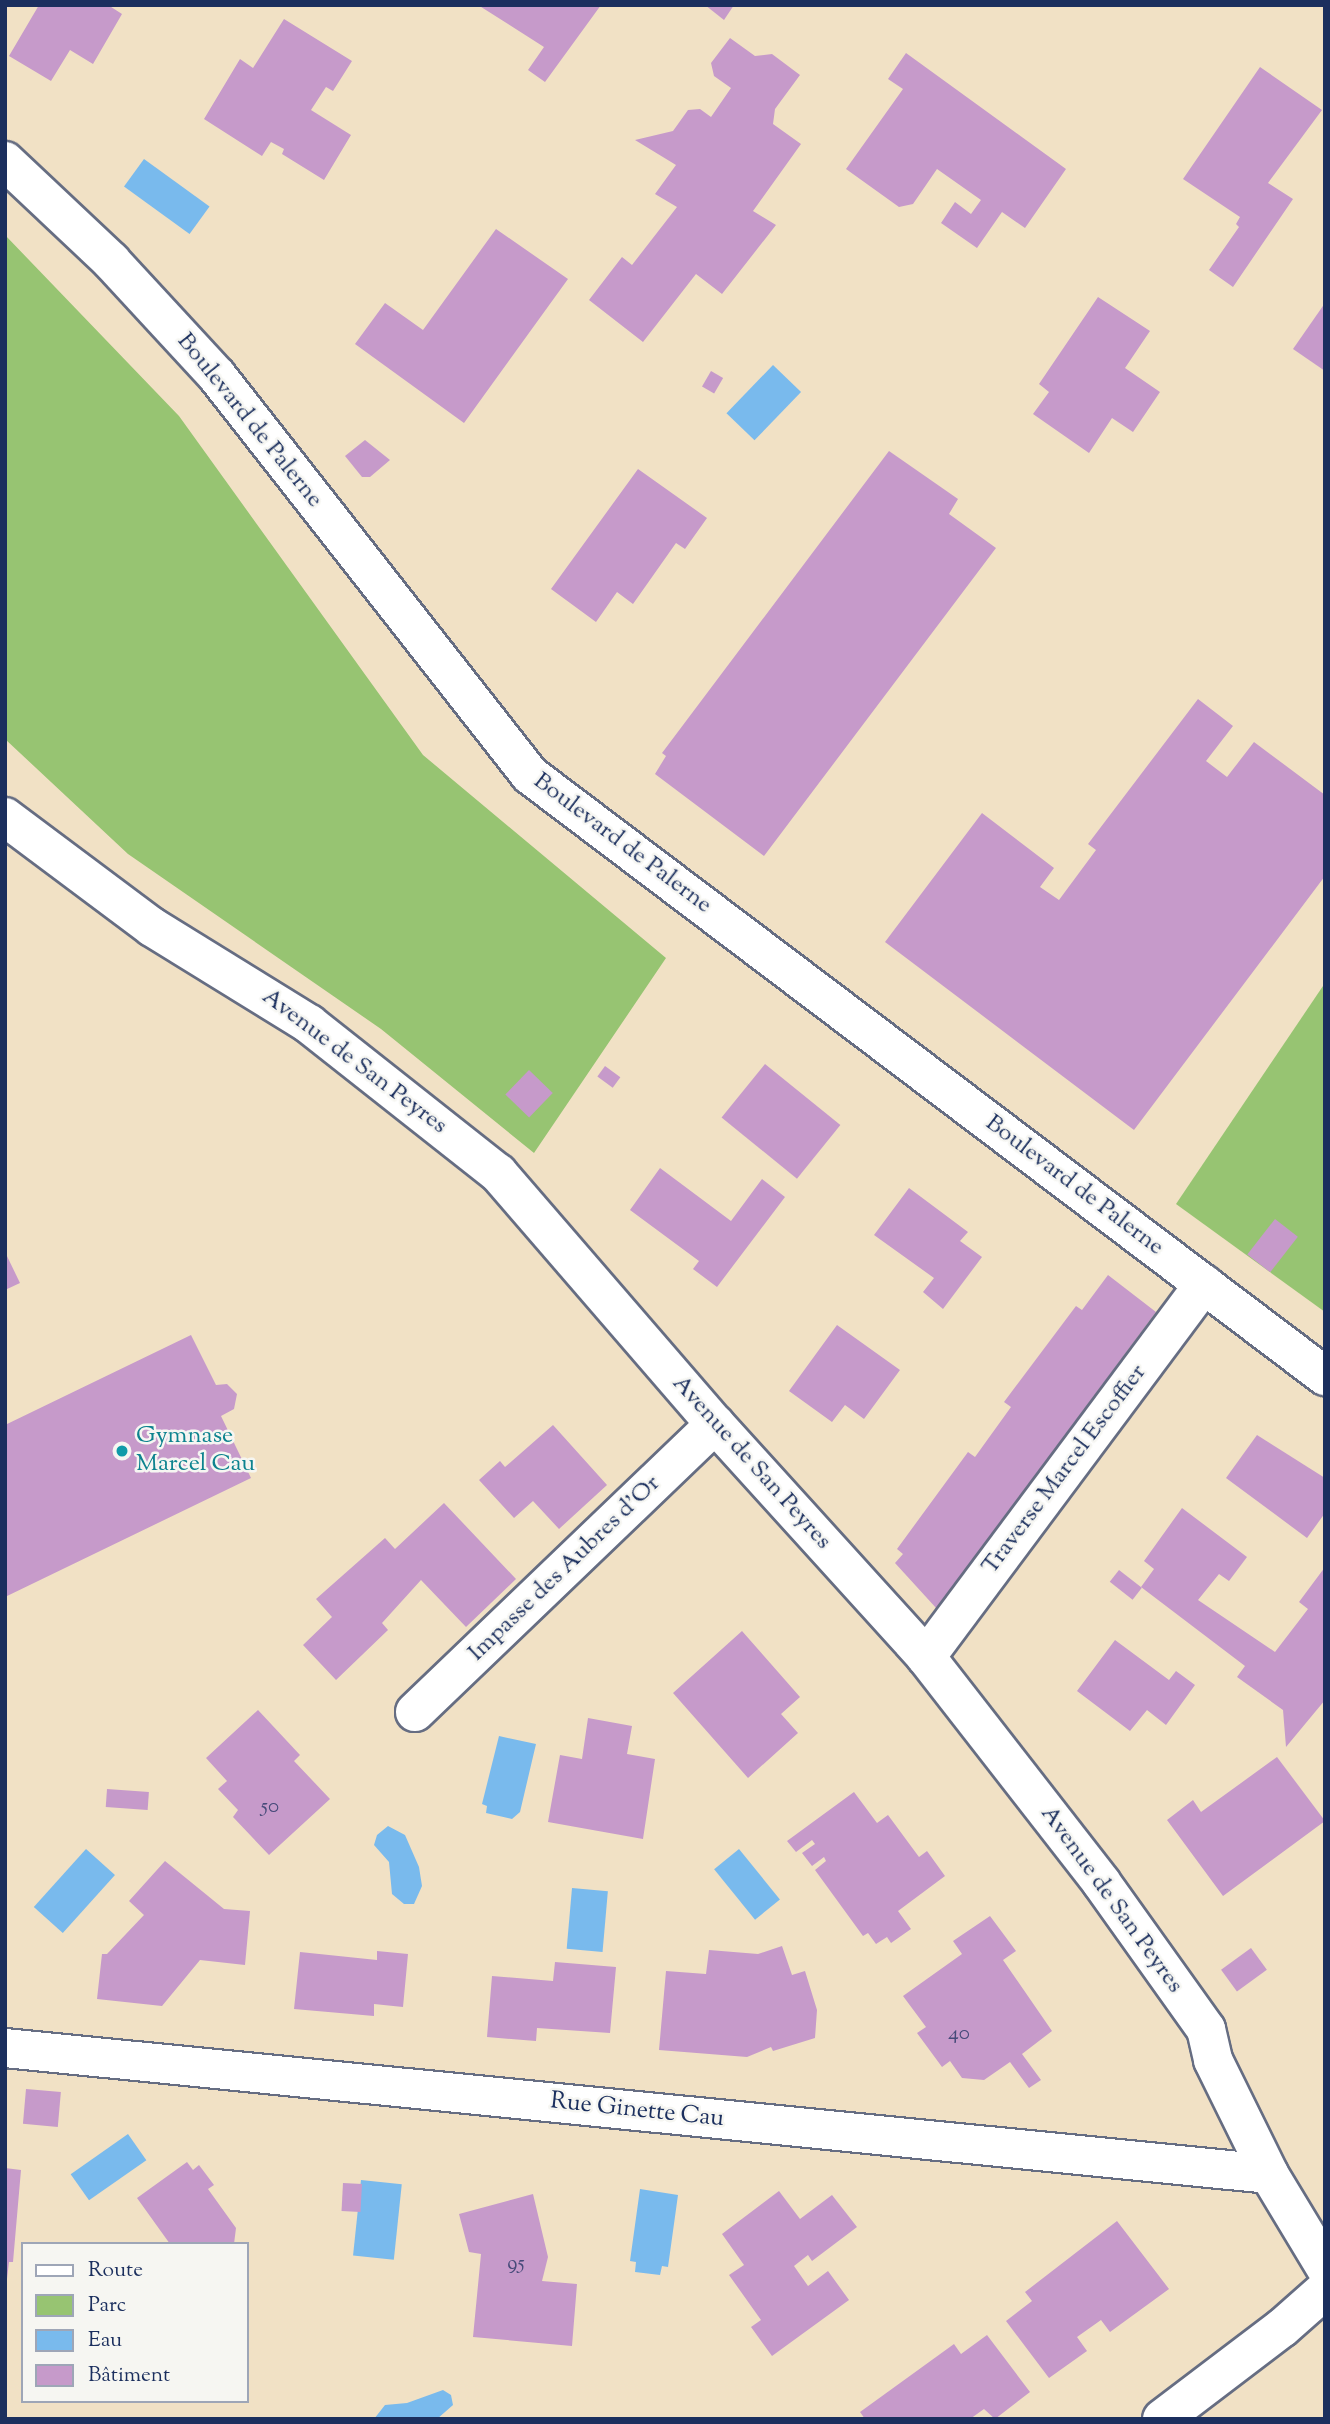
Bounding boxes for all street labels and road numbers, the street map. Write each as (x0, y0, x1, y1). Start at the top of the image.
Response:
street label: Boulevard de Palerne (170, 328, 328, 514)
street label: Boulevard de Palerne (527, 768, 717, 920)
street label: Avenue de San Peyres (256, 983, 452, 1141)
street label: Boulevard de Palerne (979, 1110, 1169, 1262)
street label: Traverse Marcel Escoffier (977, 1359, 1153, 1581)
street label: Avenue de San Peyres (665, 1370, 837, 1556)
street label: Impasse des Aubres d’Or (463, 1470, 667, 1668)
street label: Avenue de San Peyres (1033, 1801, 1189, 1999)
street label: Rue Ginette Cau (549, 2088, 725, 2134)

